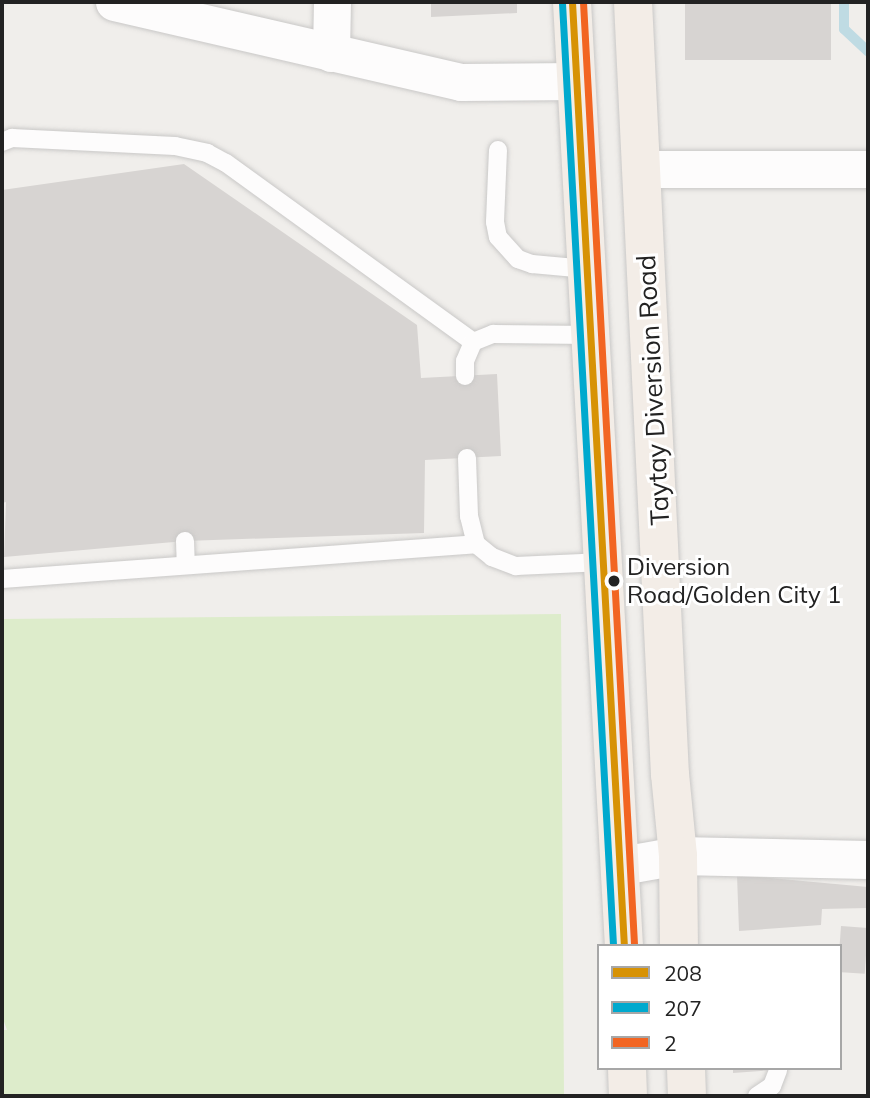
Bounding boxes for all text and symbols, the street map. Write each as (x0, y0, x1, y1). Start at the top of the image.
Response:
street label: Taytay Diversion Road (630, 254, 676, 526)
place label: Diversion Road/Golden City 1 (627, 553, 841, 609)
marker: Diversion Road/Golden City 1 (607, 574, 621, 588)
legend (597, 944, 842, 1070)
text: 208 (664, 960, 702, 986)
text: 207 (664, 995, 702, 1021)
text: 2 (664, 1030, 677, 1056)

